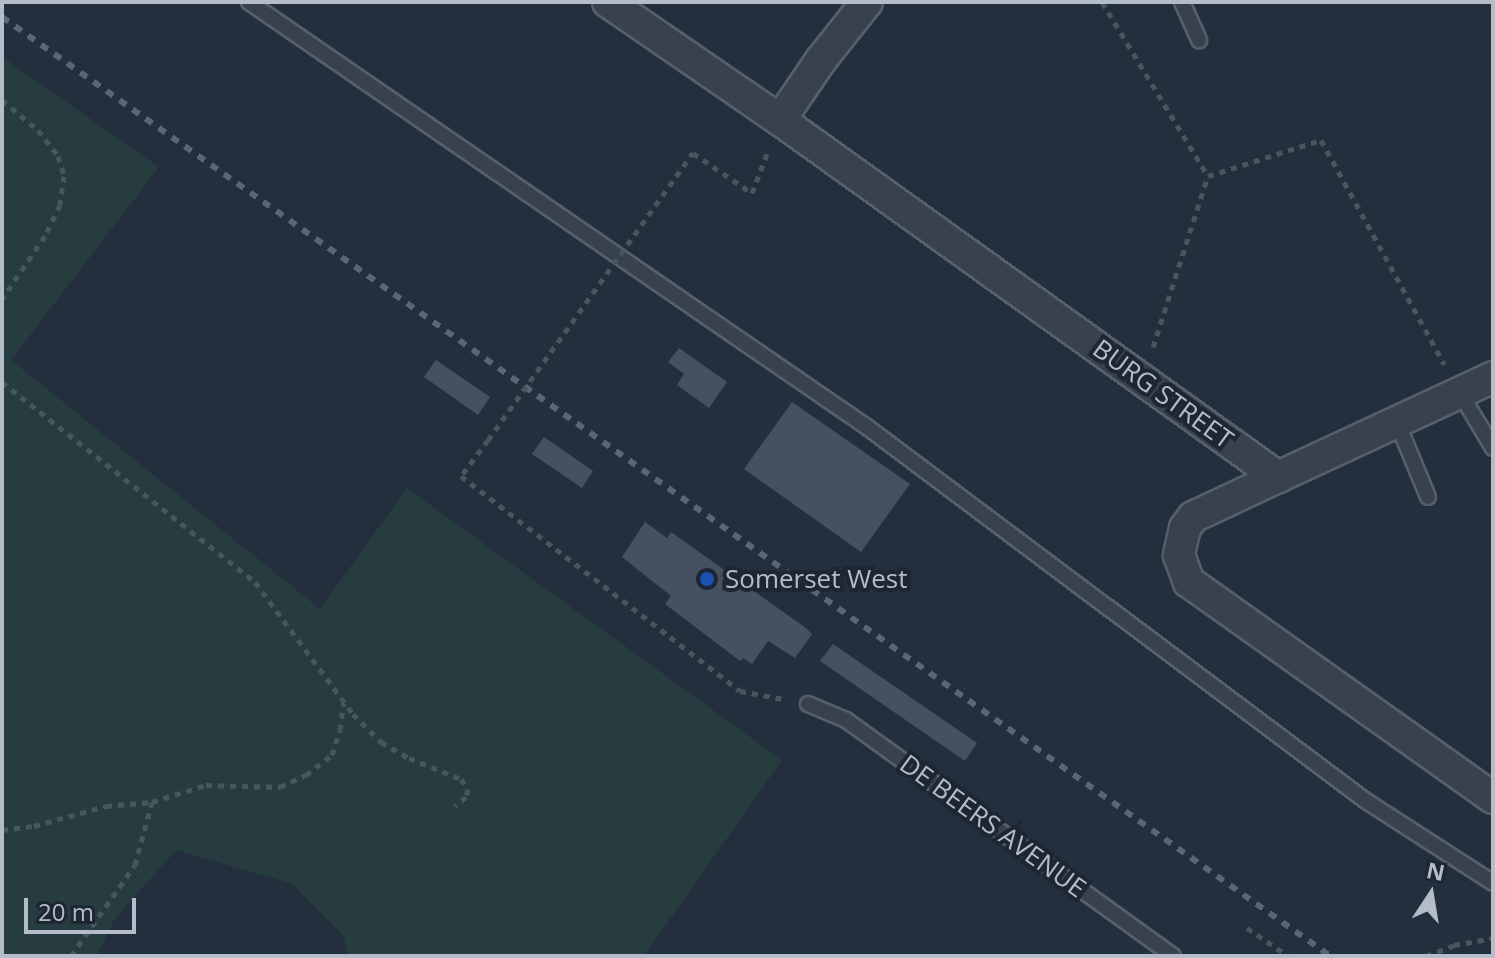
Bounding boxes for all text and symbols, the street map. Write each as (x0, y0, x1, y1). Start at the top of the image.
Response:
street label: BURG STREET (1087, 333, 1239, 455)
place label: Somerset West (725, 563, 907, 595)
marker: Somerset West (696, 568, 718, 590)
street label: DE BEERS AVENUE (894, 748, 1092, 904)
north arrow (1391, 854, 1471, 934)
text: N (1424, 854, 1448, 887)
scale bar (28, 882, 140, 932)
text: 20 m (38, 895, 94, 928)

